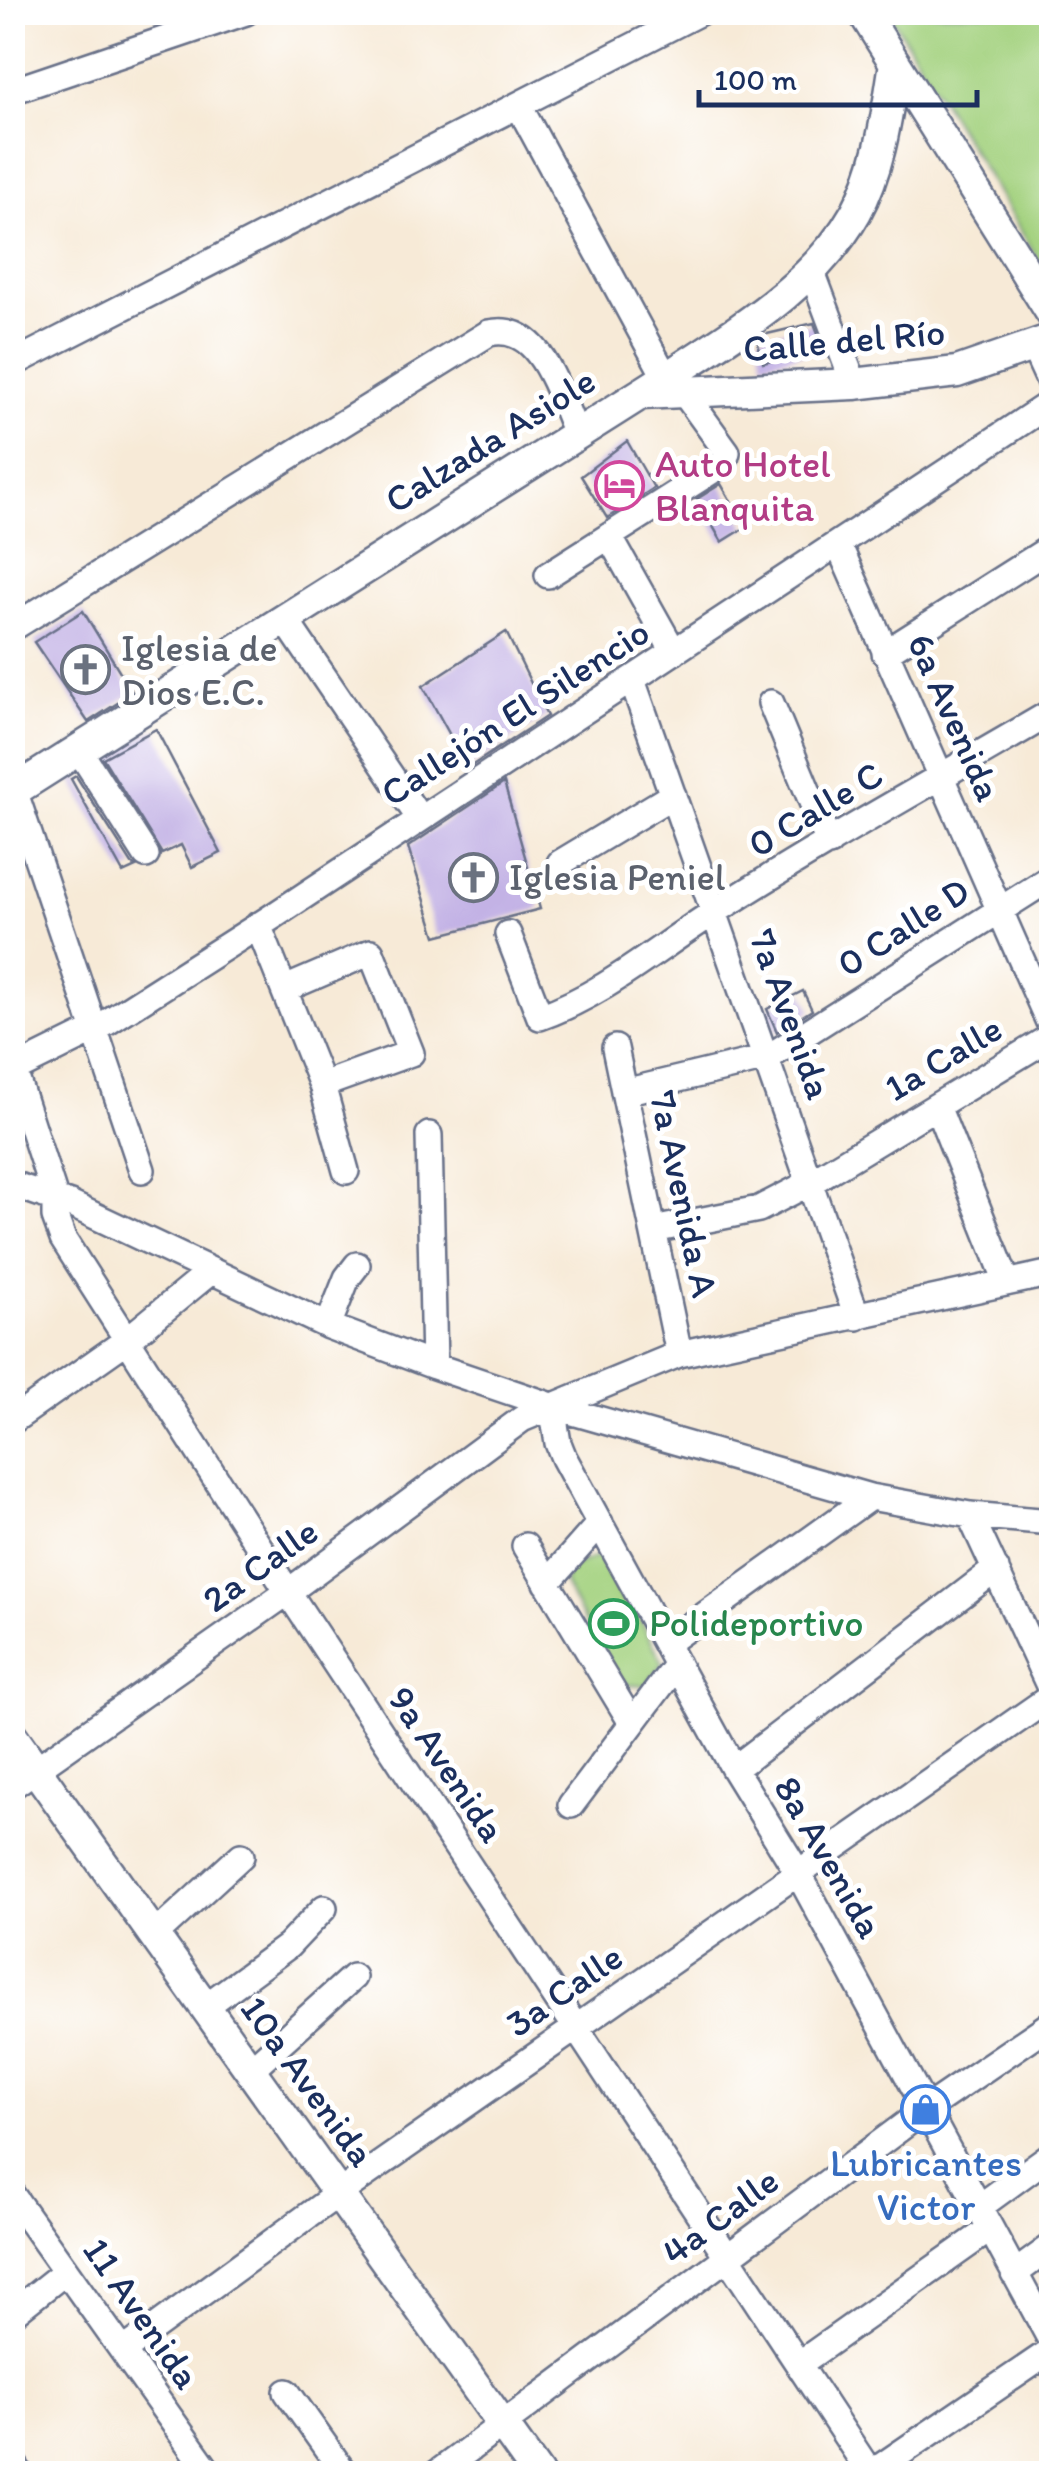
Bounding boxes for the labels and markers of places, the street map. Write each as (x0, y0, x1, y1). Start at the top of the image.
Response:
place label: Auto Hotel Blanquita (655, 441, 831, 531)
hotel icon: Auto Hotel Blanquita (594, 460, 646, 512)
place label: Iglesia de Dios E.C. (121, 625, 278, 715)
church icon: Iglesia de Dios E.C. (60, 644, 112, 696)
church icon: Iglesia Peniel (448, 851, 500, 903)
place label: Iglesia Peniel (509, 854, 726, 900)
sports icon: Polideportivo (588, 1597, 640, 1649)
place label: Polideportivo (649, 1600, 864, 1646)
shop icon: Lubricantes Victor (900, 2083, 952, 2135)
place label: Lubricantes Victor (830, 2140, 1022, 2230)

